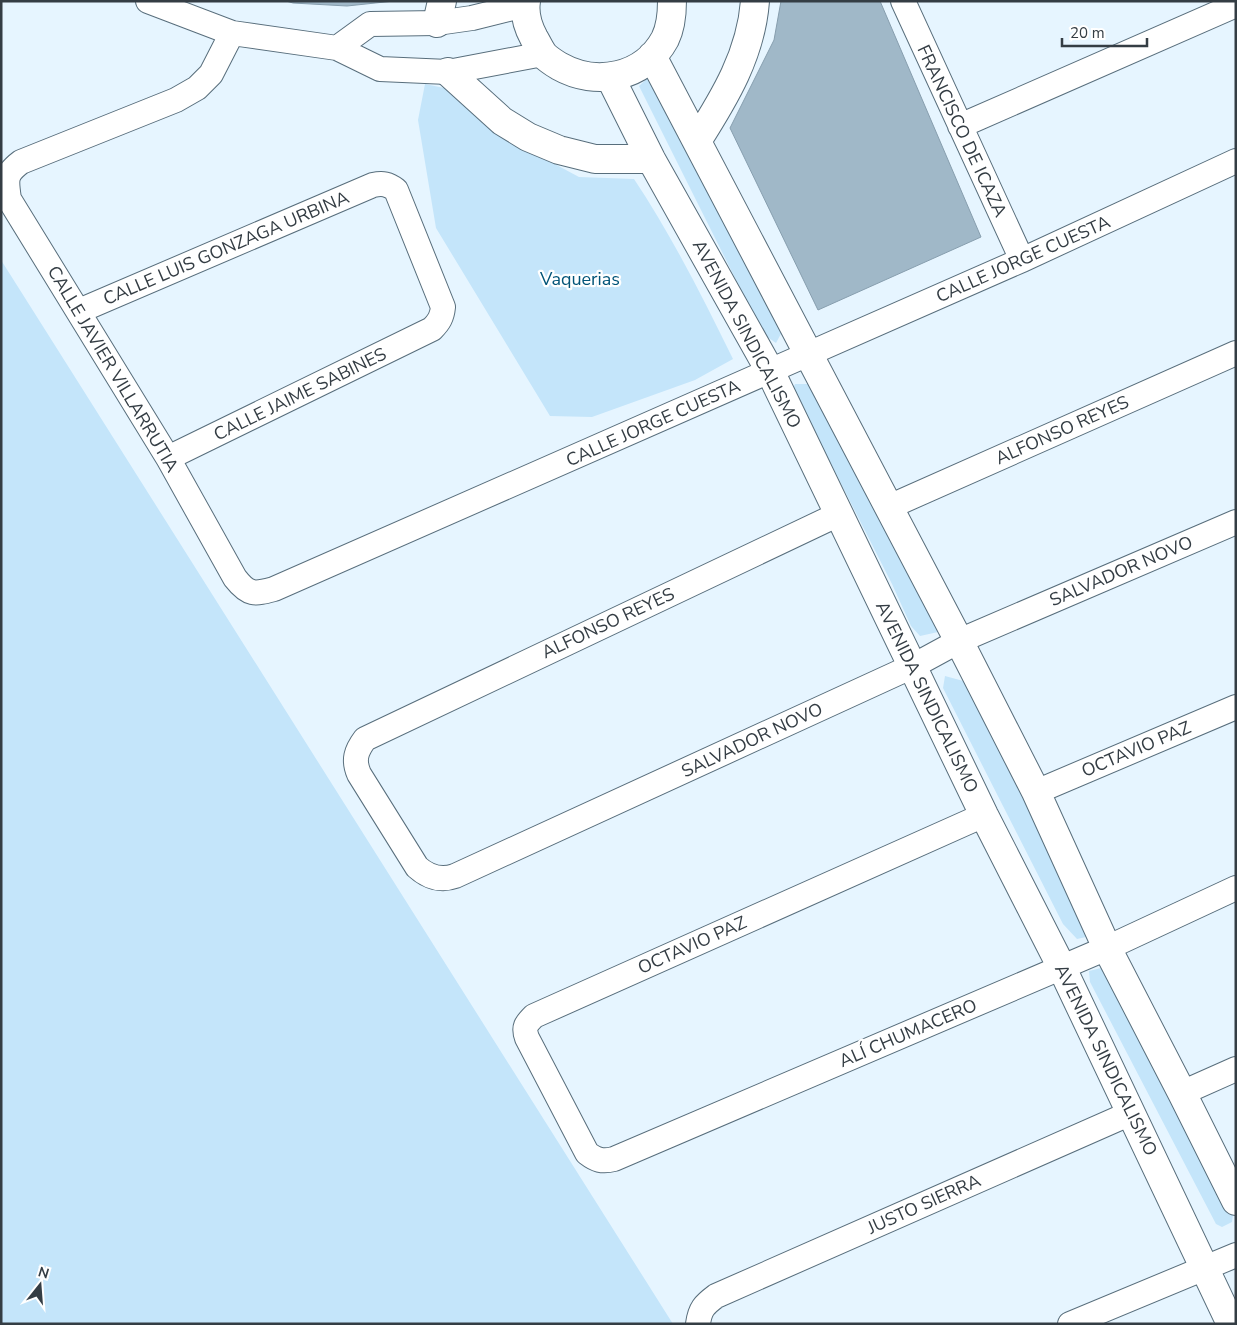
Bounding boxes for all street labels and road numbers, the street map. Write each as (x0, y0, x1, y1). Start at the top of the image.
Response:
street label: FRANCISCO DE ICAZA (912, 41, 1012, 221)
street label: CALLE LUIS GONZAGA URBINA (99, 185, 353, 311)
street label: CALLE JORGE CUESTA (932, 210, 1114, 308)
street label: AVENIDA SINDICALISMO (687, 235, 807, 433)
street label: CALLE JAVIER VILLARRUTIA (42, 261, 184, 477)
street label: CALLE JAIME SABINES (210, 342, 390, 446)
street label: CALLE JORGE CUESTA (562, 374, 744, 472)
street label: ALFONSO REYES (991, 390, 1133, 470)
street label: SALVADOR NOVO (1046, 530, 1196, 612)
street label: ALFONSO REYES (538, 582, 678, 664)
street label: AVENIDA SINDICALISMO (870, 597, 984, 797)
street label: SALVADOR NOVO (677, 697, 827, 783)
street label: OCTAVIO PAZ (1078, 715, 1195, 783)
street label: OCTAVIO PAZ (634, 910, 750, 980)
street label: AVENIDA SINDICALISMO (1049, 960, 1163, 1160)
street label: ALÍ CHUMACERO (835, 993, 981, 1073)
street label: JUSTO SIERRA (863, 1168, 984, 1240)

